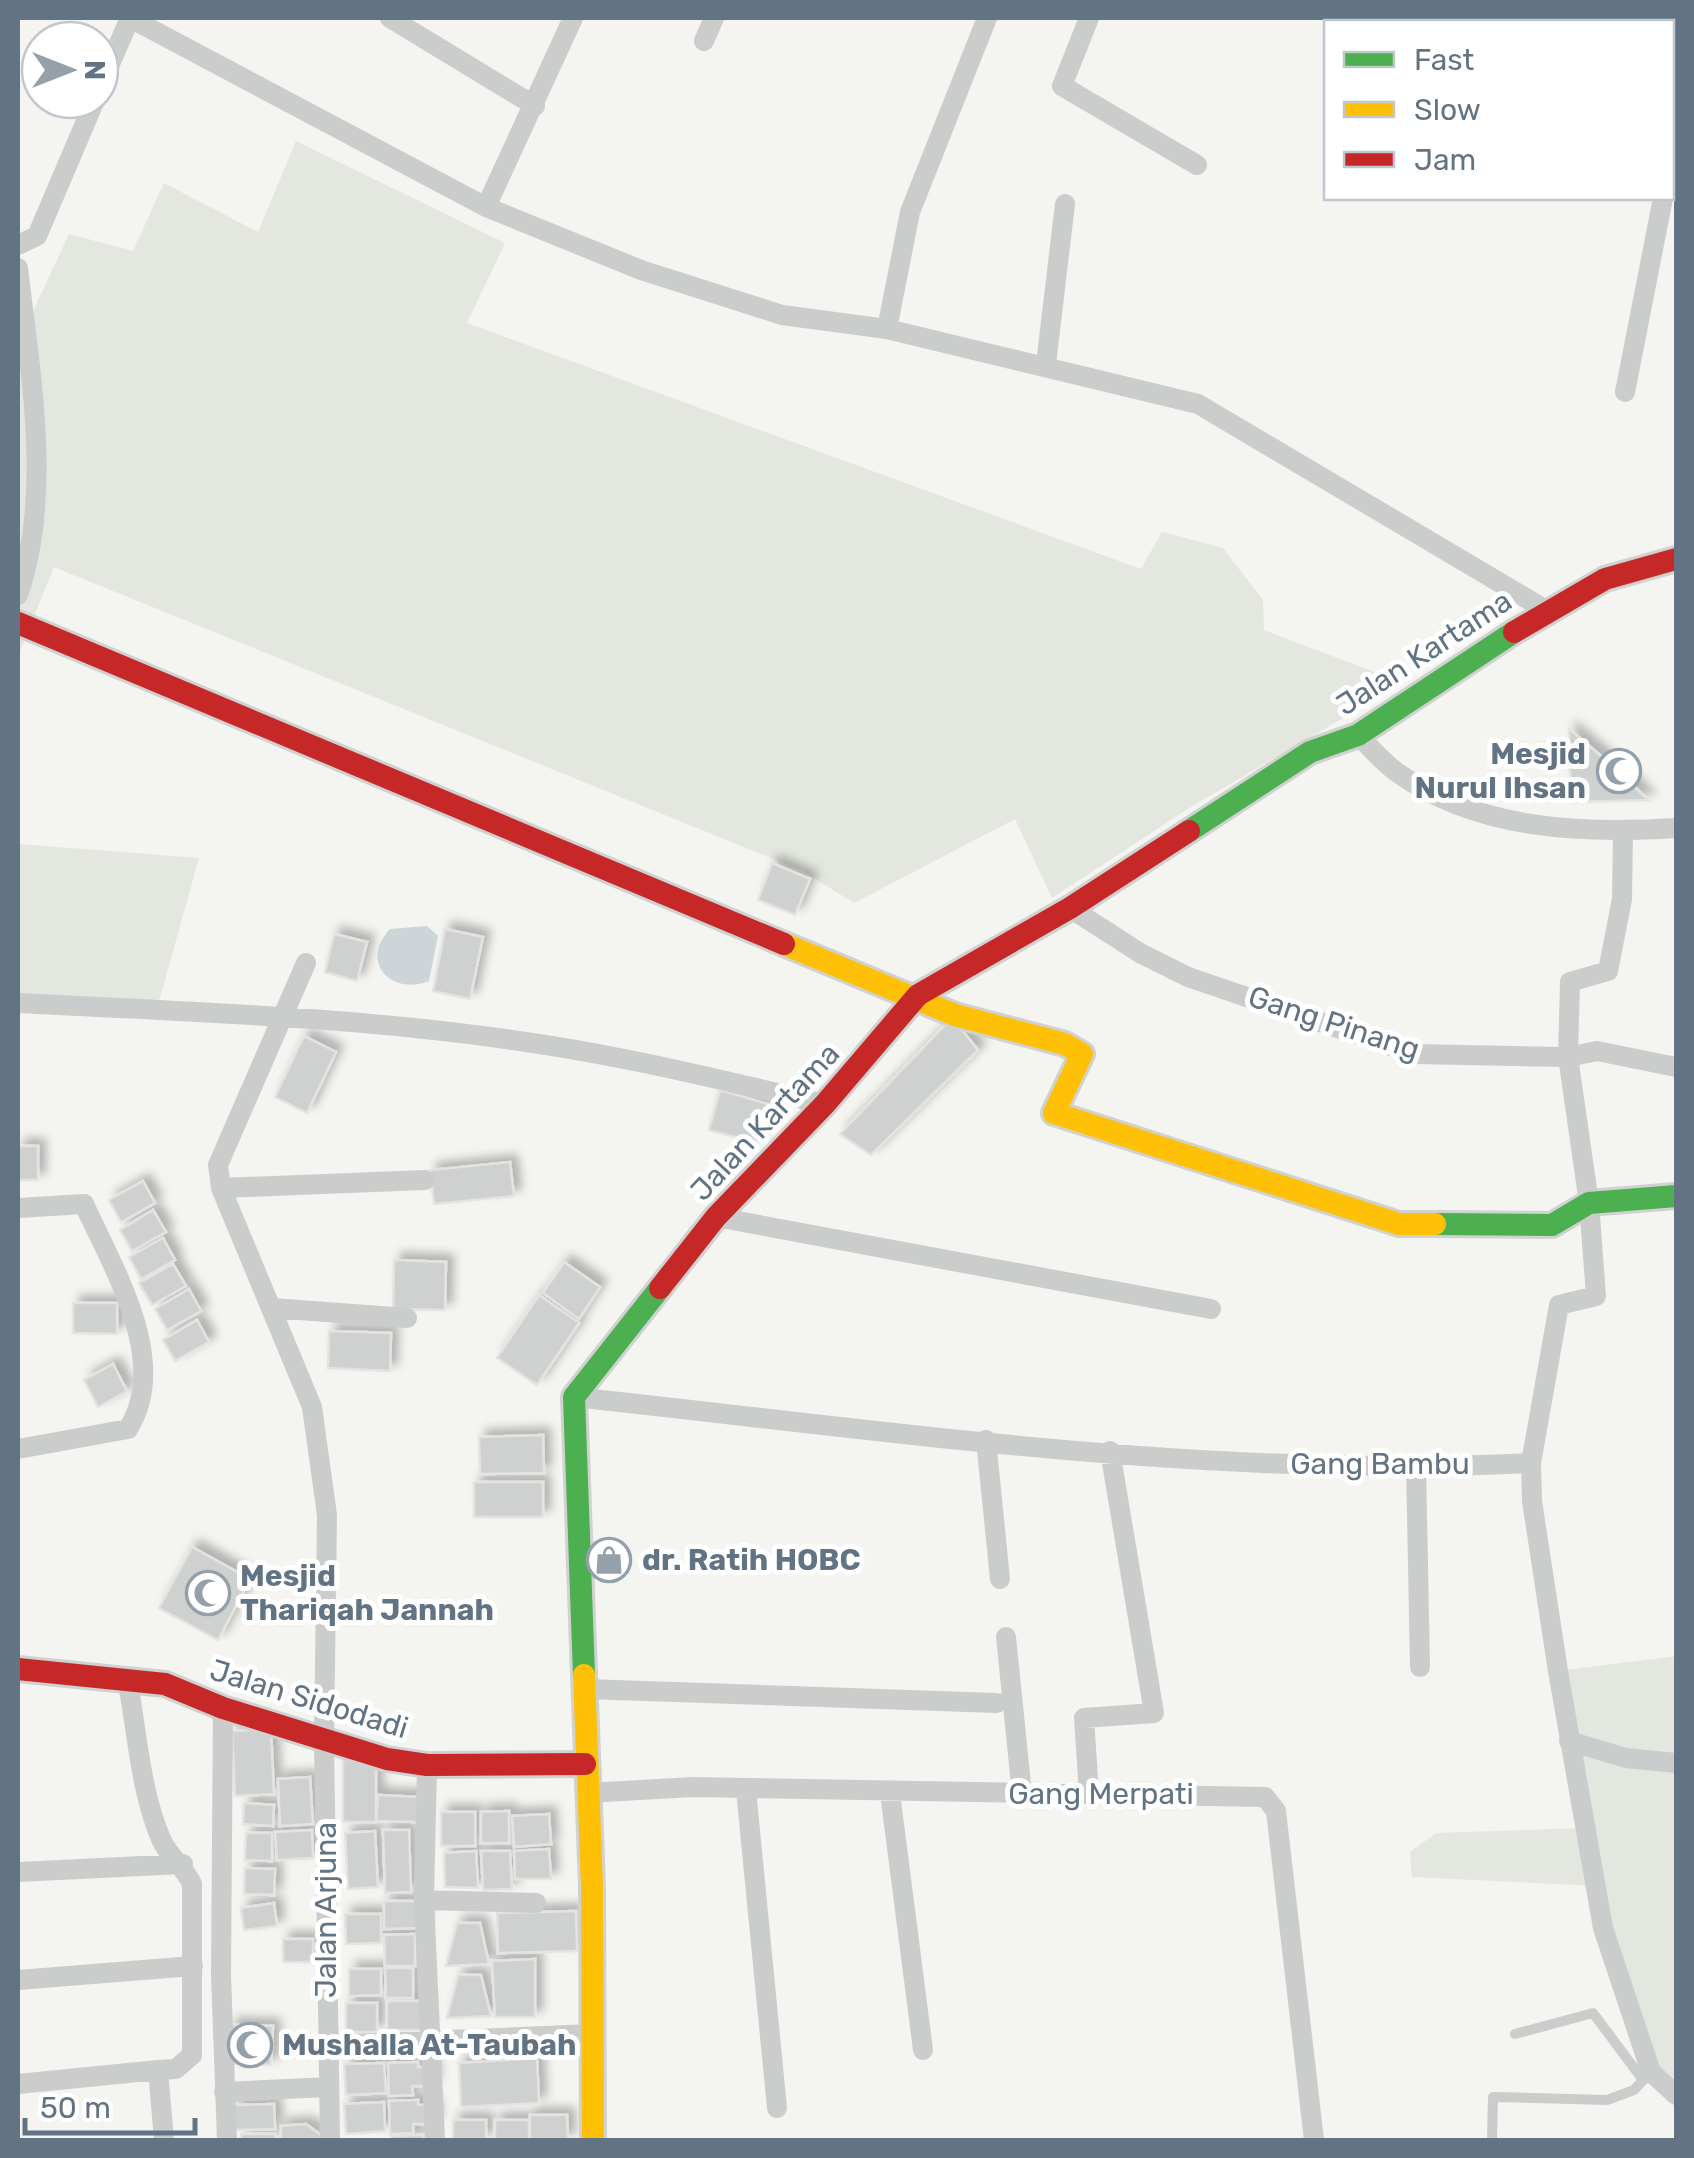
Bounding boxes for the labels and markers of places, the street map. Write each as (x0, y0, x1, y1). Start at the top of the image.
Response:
place label: Mesjid Nurul Ihsan (1415, 736, 1586, 806)
mosque icon: Mesjid Nurul Ihsan (1596, 748, 1642, 794)
shop icon: dr. Ratih HOBC (586, 1537, 632, 1583)
place label: dr. Ratih HOBC (642, 1542, 861, 1578)
place label: Mesjid Thariqah Jannah (240, 1558, 494, 1628)
mosque icon: Mesjid Thariqah Jannah (185, 1570, 231, 1616)
mosque icon: Mushalla At-Taubah (227, 2022, 273, 2068)
place label: Mushalla At-Taubah (282, 2027, 577, 2063)

